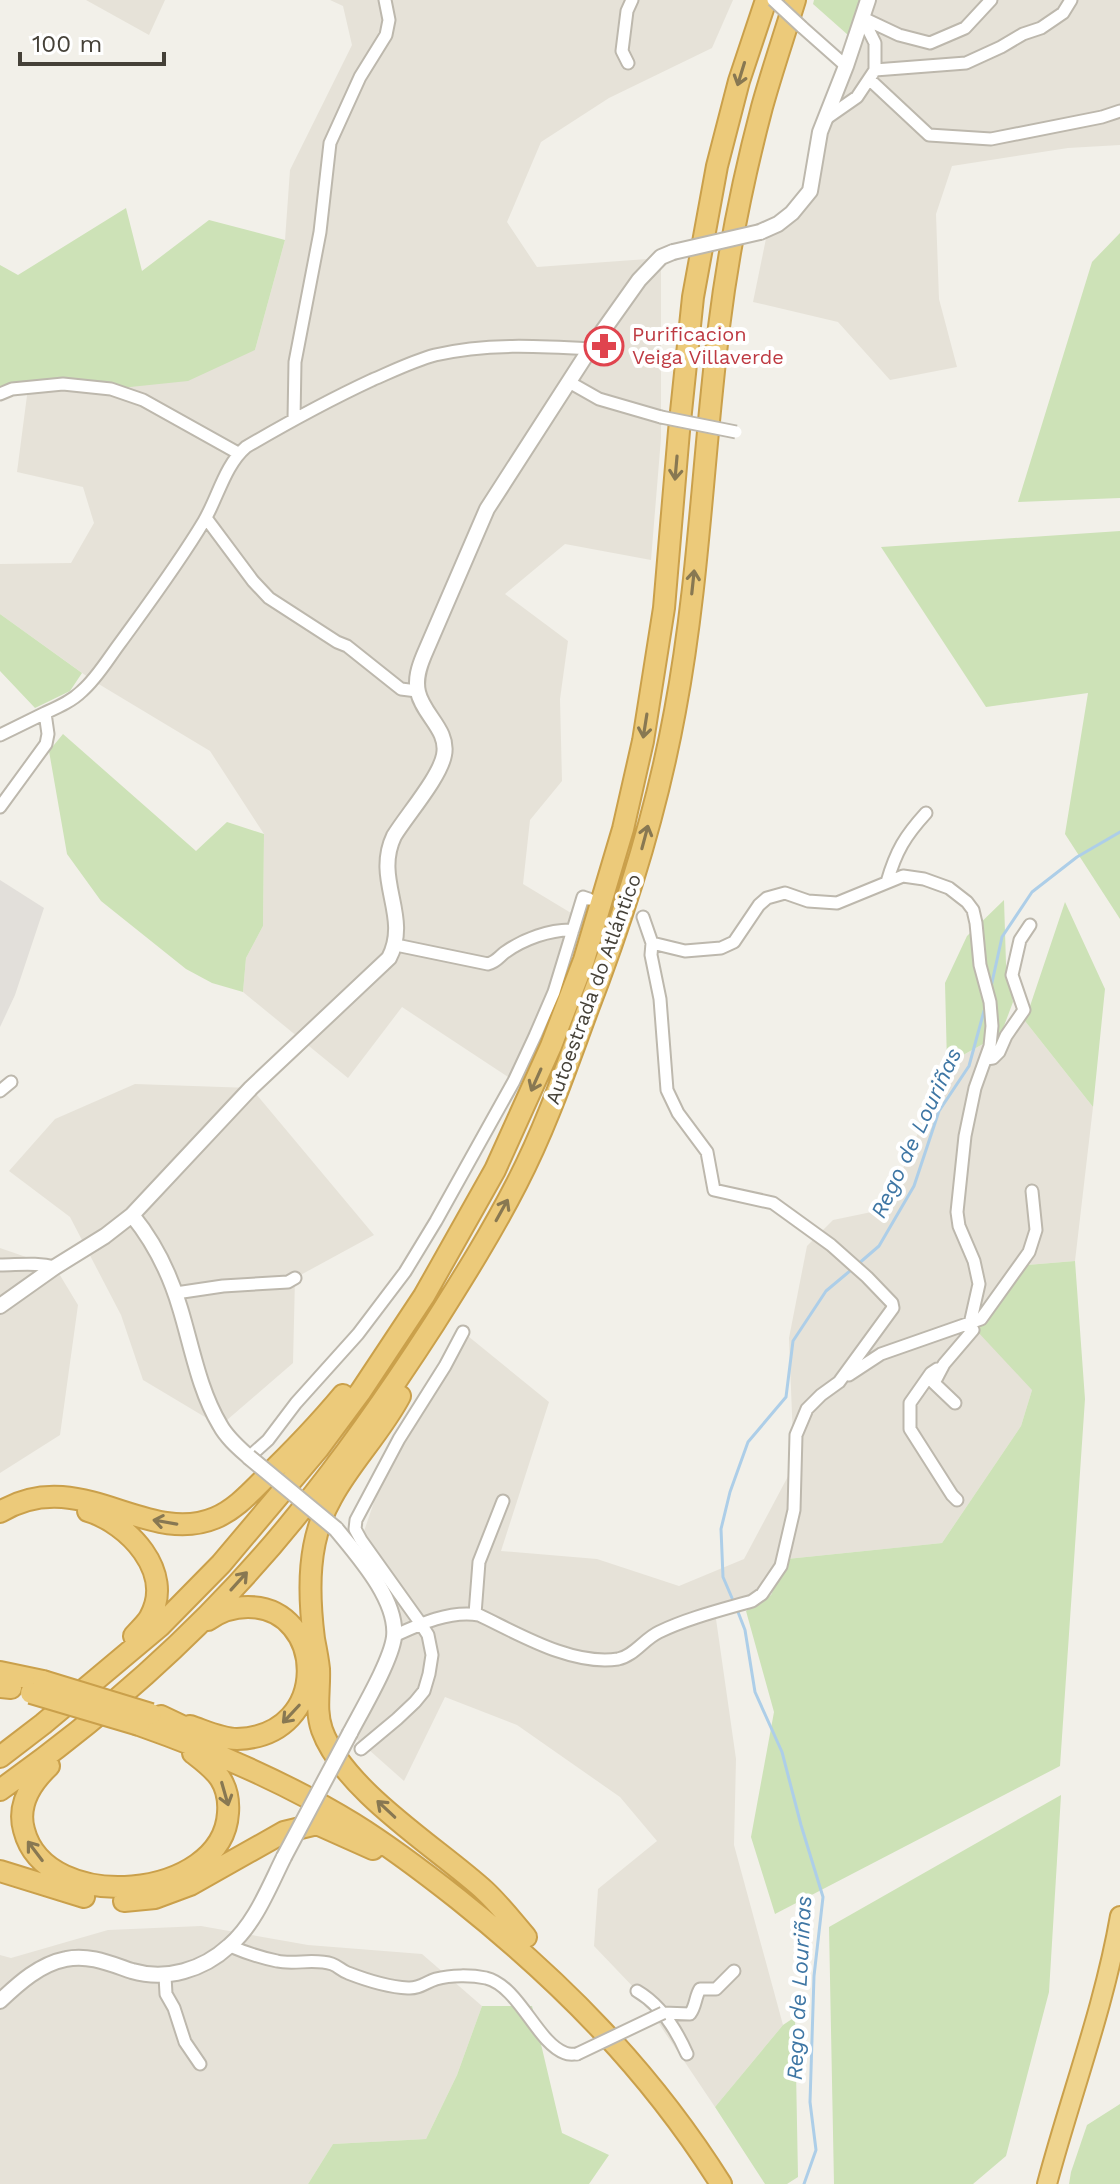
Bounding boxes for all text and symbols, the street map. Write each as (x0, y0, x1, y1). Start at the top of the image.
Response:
scale bar (20, 16, 164, 66)
text: 100 m (32, 30, 102, 58)
one-way arrow (733, 62, 748, 87)
place label: Purificacion Veiga Villaverde (632, 322, 784, 369)
pharmacy icon: Purificacion Veiga Villaverde (583, 325, 625, 367)
one-way arrow (668, 454, 683, 481)
one-way arrow (686, 569, 701, 596)
one-way arrow (637, 713, 652, 738)
one-way arrow (639, 824, 654, 850)
street label: Autoestrada do Atlántico (540, 870, 646, 1108)
water label: Rego de Louriñas (866, 1044, 966, 1222)
one-way arrow (528, 1068, 543, 1092)
one-way arrow (495, 1198, 511, 1222)
one-way arrow (152, 1513, 178, 1528)
one-way arrow (230, 1571, 248, 1591)
one-way arrow (281, 1704, 300, 1724)
one-way arrow (219, 1781, 233, 1806)
one-way arrow (376, 1799, 396, 1818)
one-way arrow (27, 1841, 44, 1862)
water label: Rego de Louriñas (782, 1895, 816, 2081)

